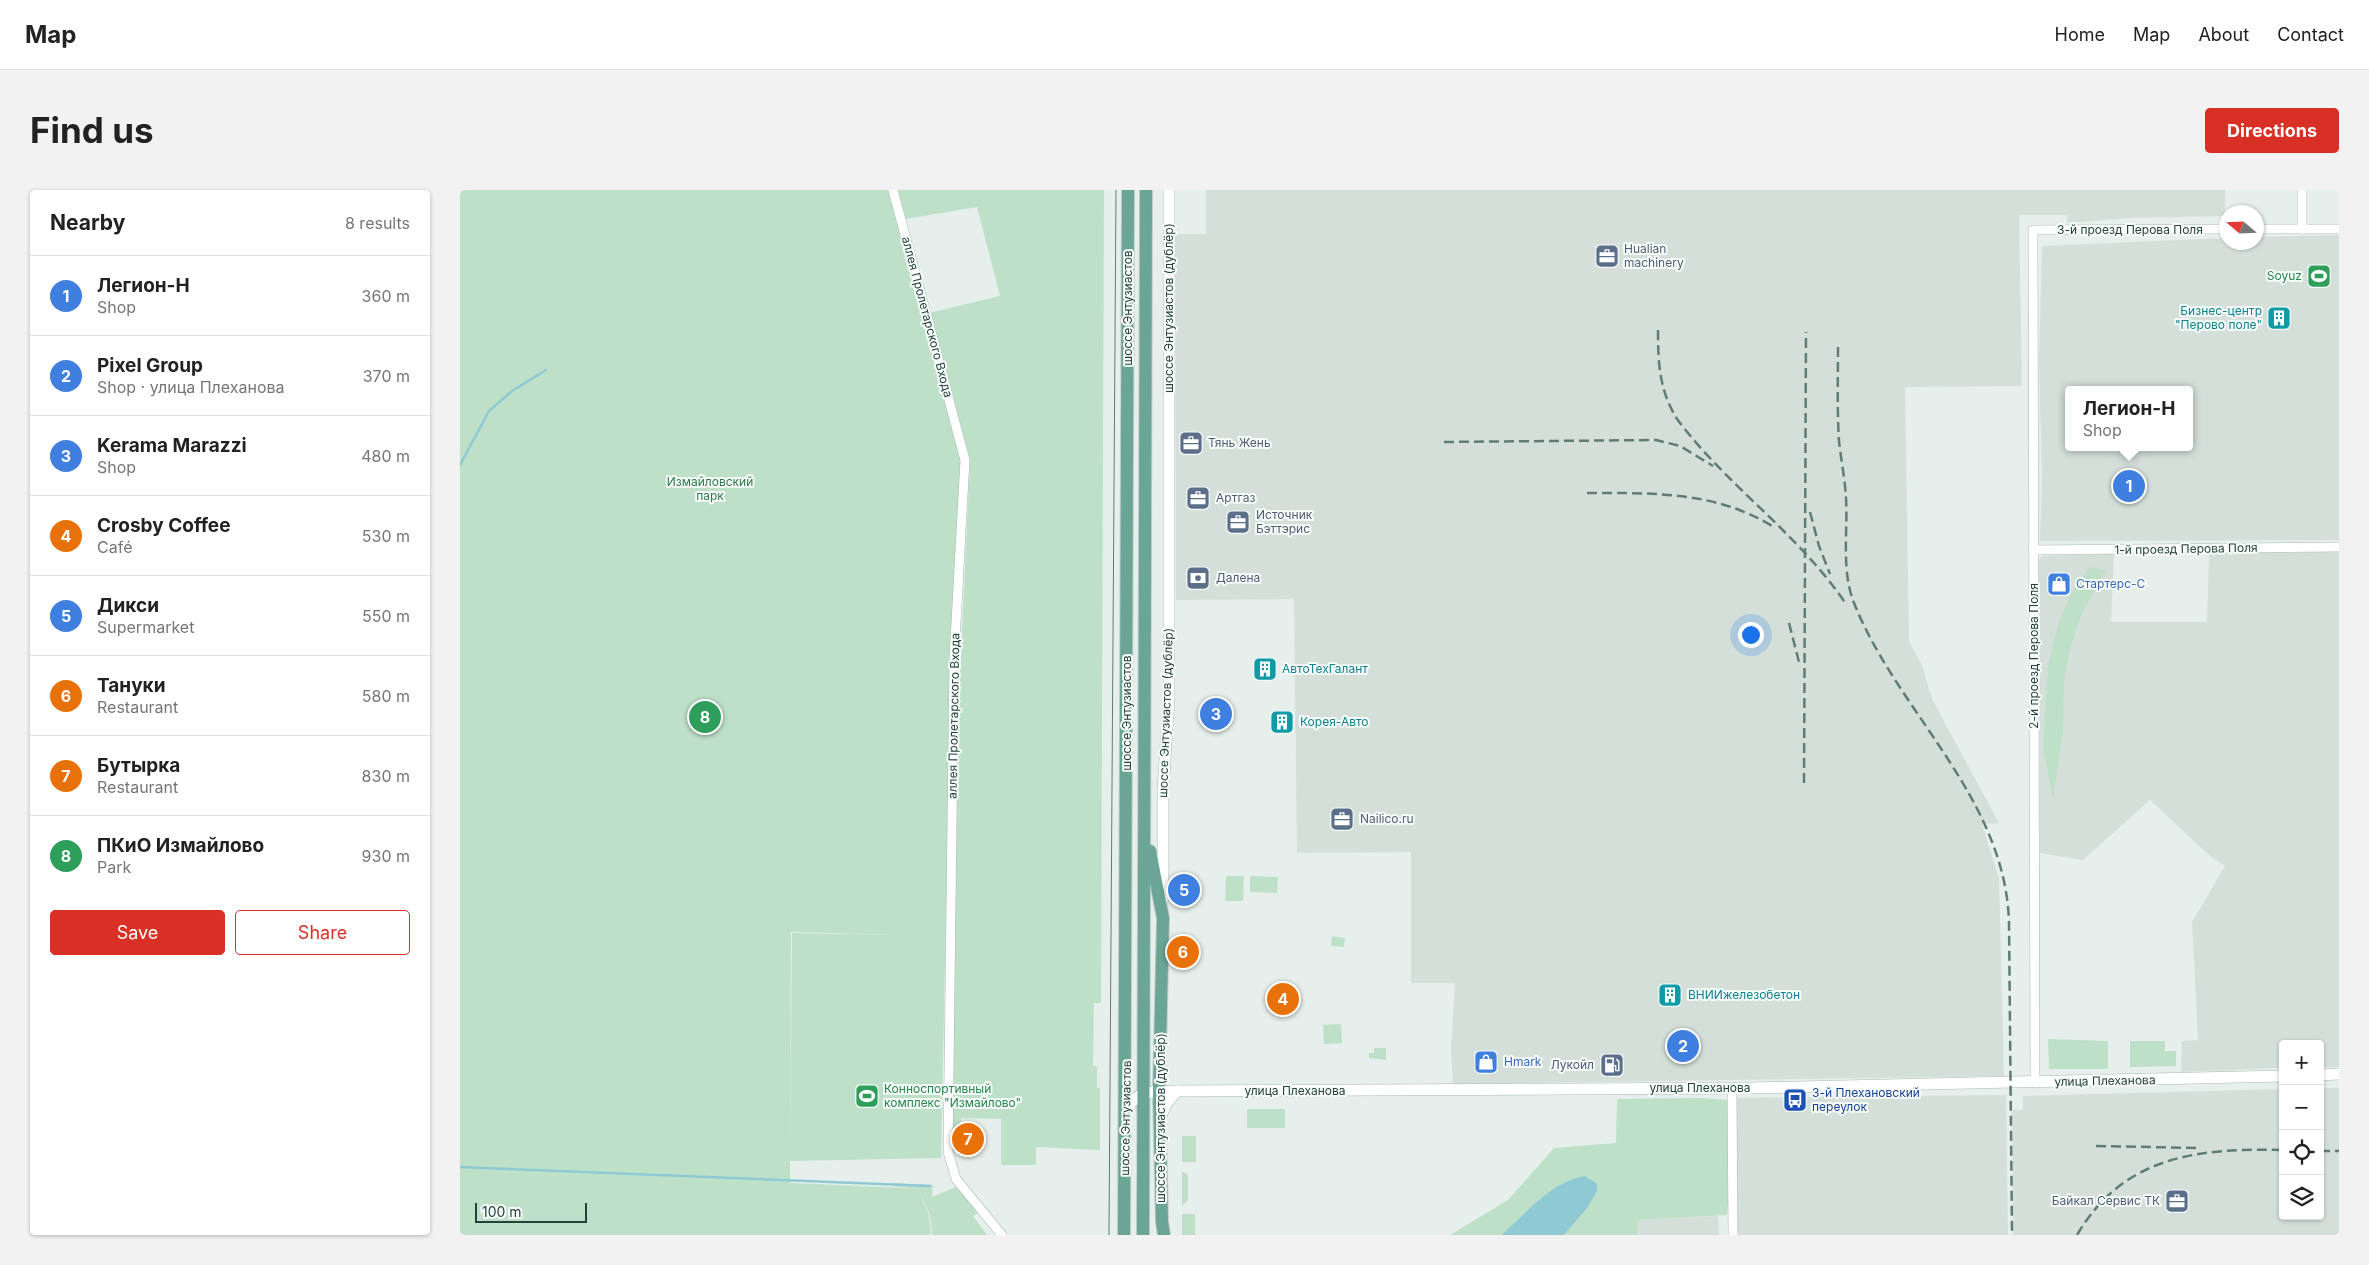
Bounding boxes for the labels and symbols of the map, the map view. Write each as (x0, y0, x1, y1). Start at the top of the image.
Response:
north arrow (2219, 205, 2264, 250)
street label: 3-й проезд Перова Поля (2057, 222, 2203, 237)
street label: шоссе Энтузиастов (дублёр) (1161, 223, 1176, 393)
street label: аллея Пролетарского Входа (899, 235, 956, 399)
place label: Hualian machinery (1624, 241, 1684, 270)
office icon: Hualian machinery (1594, 243, 1620, 269)
street label: шоссе Энтузиастов (1120, 250, 1135, 366)
sports icon: Soyuz (2306, 263, 2332, 289)
place label: Soyuz (2267, 268, 2302, 283)
place label: Бизнес-центр "Перово поле" (2175, 303, 2262, 332)
building icon: Бизнес-центр "Перово поле" (2266, 305, 2292, 331)
office icon: Тянь Жень (1178, 430, 1204, 456)
place label: Тянь Жень (1208, 435, 1271, 450)
pin: 1 (2113, 467, 2145, 505)
park label: Измайловский парк (667, 474, 753, 503)
office icon: Артгаз (1185, 485, 1211, 511)
place label: Артгаз (1216, 490, 1255, 505)
place label: Источник Бэттэрис (1256, 507, 1313, 536)
office icon: Источник Бэттэрис (1225, 509, 1251, 535)
street label: 1-й проезд Перова Поля (2114, 540, 2258, 557)
bank icon: Далена (1185, 565, 1211, 591)
place label: Далена (1216, 570, 1260, 585)
shop icon: Стартерс-С (2046, 571, 2072, 597)
place label: Стартерс-С (2076, 576, 2146, 591)
street label: 2-й проезд Перова Поля (2026, 583, 2041, 729)
your location (1738, 622, 1764, 648)
street label: шоссе Энтузиастов (дублёр) (1155, 628, 1176, 798)
street label: аллея Пролетарского Входа (945, 633, 962, 799)
street label: шоссе Энтузиастов (1119, 655, 1134, 771)
building icon: АвтоТехГалант (1252, 656, 1278, 682)
place label: АвтоТехГалант (1282, 661, 1368, 676)
pin: 3 (1200, 695, 1232, 733)
pin: 8 (689, 698, 721, 736)
building icon: Корея-Авто (1269, 709, 1295, 735)
place label: Корея-Авто (1300, 714, 1369, 729)
office icon: Nailico.ru (1329, 806, 1355, 832)
place label: Nailico.ru (1360, 811, 1414, 826)
pin: 5 (1168, 871, 1200, 909)
pin: 6 (1167, 933, 1199, 971)
pin: 4 (1267, 980, 1299, 1018)
building icon: ВНИИжелезобетон (1657, 982, 1683, 1008)
place label: ВНИИжелезобетон (1688, 987, 1800, 1002)
pin: 2 (1667, 1027, 1699, 1065)
street label: шоссе Энтузиастов (дублёр) (1153, 1033, 1168, 1203)
shop icon: Hmark (1473, 1049, 1499, 1075)
fuel station icon: Лукойл (1599, 1052, 1625, 1078)
place label: Hmark (1504, 1054, 1542, 1069)
place label: Лукойл (1551, 1057, 1594, 1072)
street label: шоссе Энтузиастов (1117, 1060, 1134, 1176)
street label: улица Плеханова (2054, 1072, 2156, 1089)
street label: улица Плеханова (1649, 1080, 1751, 1095)
place label: Конноспортивный комплекс "Измайлово" (884, 1081, 1021, 1110)
sports icon: Конноспортивный комплекс "Измайлово" (854, 1083, 880, 1109)
street label: улица Плеханова (1244, 1083, 1346, 1098)
place label: 3-й Плехановский переулок (1812, 1085, 1920, 1114)
bus stop icon: 3-й Плехановский переулок (1782, 1087, 1808, 1113)
pin: 7 (952, 1120, 984, 1158)
office icon: Байкал Сервис ТК (2164, 1188, 2190, 1214)
place label: Байкал Сервис ТК (2052, 1193, 2160, 1208)
scale bar (475, 1200, 588, 1223)

